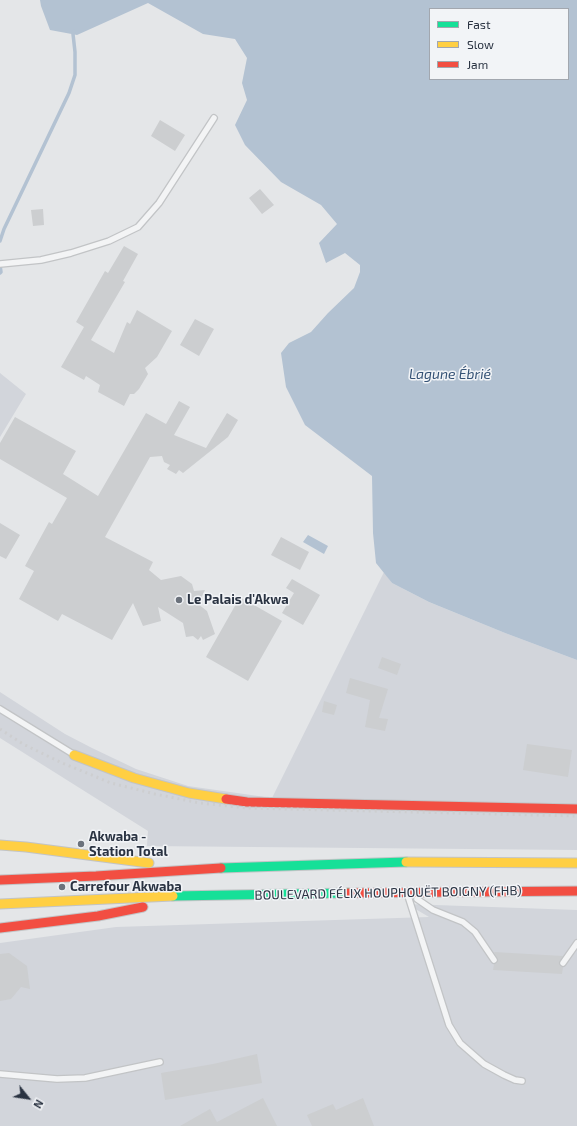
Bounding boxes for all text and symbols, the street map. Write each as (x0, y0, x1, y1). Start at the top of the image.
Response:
legend (429, 8, 569, 80)
text: Fast (467, 17, 490, 31)
text: Slow (467, 37, 494, 51)
text: Jam (467, 57, 488, 71)
water label: Lagune Ébrié (409, 366, 491, 382)
place label: Le Palais d'Akwa (187, 592, 289, 608)
marker: Le Palais d'Akwa (174, 595, 184, 605)
place label: Akwaba - Station Total (89, 829, 168, 860)
marker: Akwaba - Station Total (76, 839, 86, 849)
place label: Carrefour Akwaba (70, 879, 182, 895)
marker: Carrefour Akwaba (57, 882, 67, 892)
street label: BOULEVARD FÉLIX HOUPHOUËT BOIGNY (FHB) (254, 883, 522, 903)
north arrow (8, 1078, 48, 1118)
text: N (31, 1098, 46, 1111)

